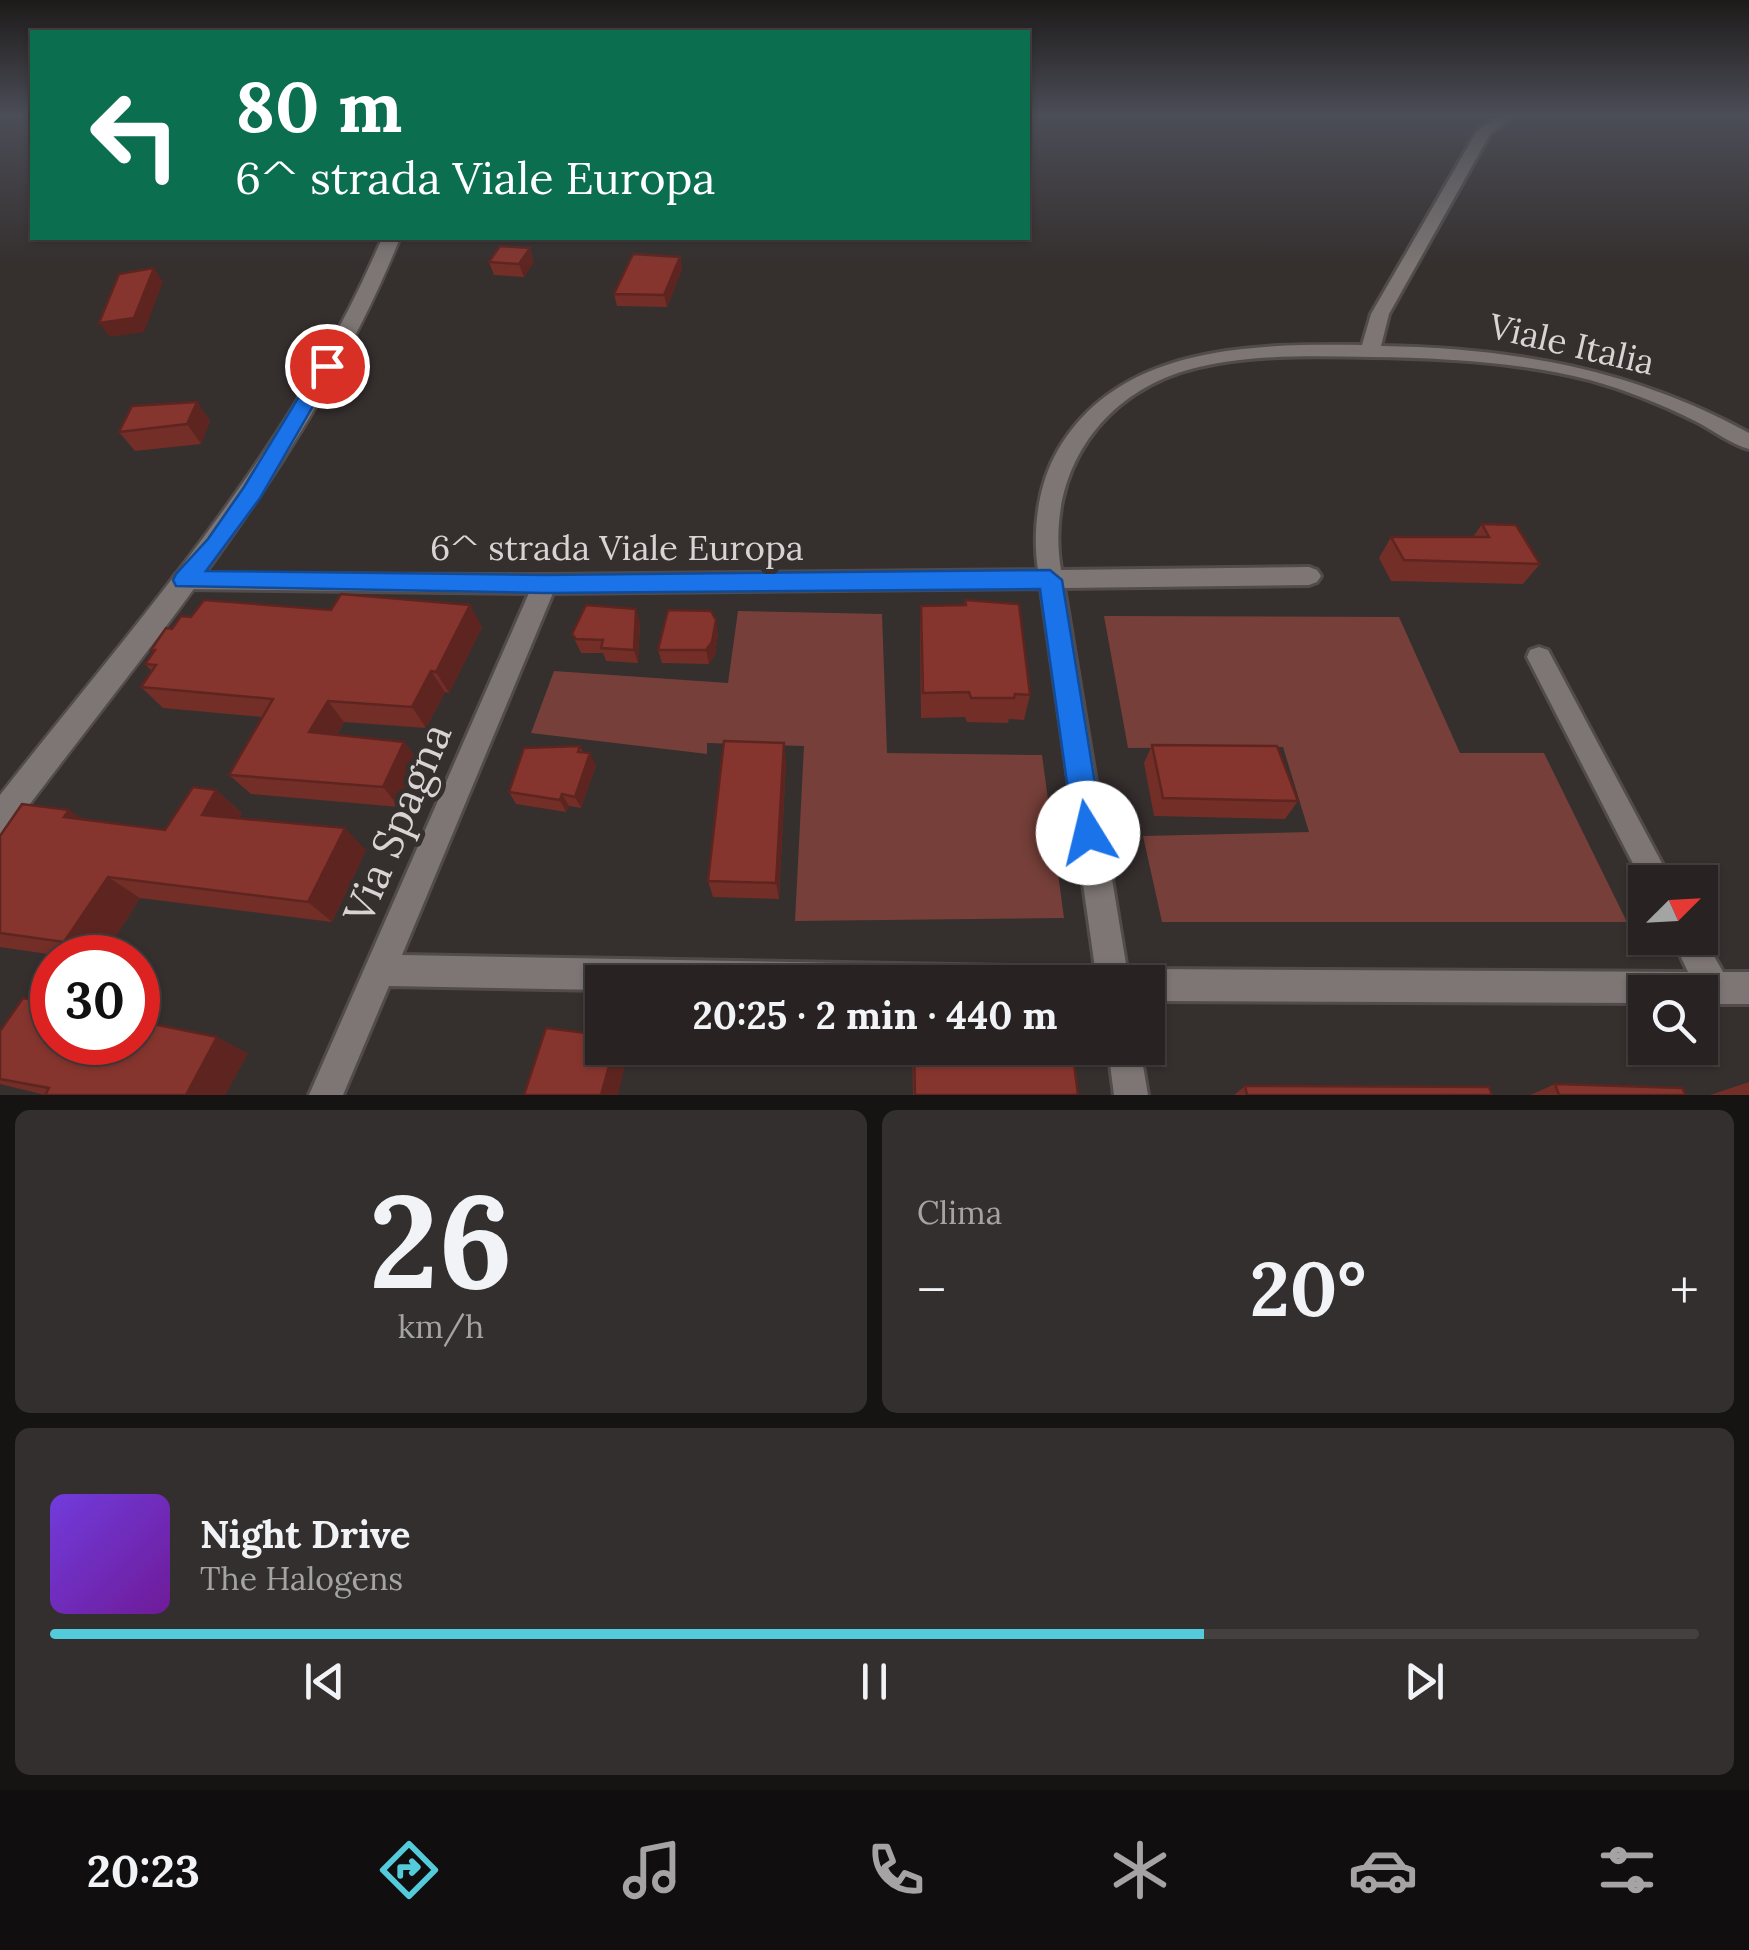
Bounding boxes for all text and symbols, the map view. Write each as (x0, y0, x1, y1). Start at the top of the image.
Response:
text: 80 m (235, 62, 402, 151)
icon: left (70, 70, 200, 200)
text: 6^ strada Viale Europa (235, 149, 716, 206)
street label: Viale Italia (1484, 303, 1659, 385)
pin (285, 324, 370, 409)
icon: arrive (300, 339, 355, 394)
street label: 6^ strada Viale Europa (430, 525, 804, 570)
street label: Via Spagna (330, 715, 463, 932)
position arrow (1036, 781, 1140, 885)
north arrow (1628, 865, 1718, 955)
map controls (1628, 865, 1718, 1065)
speed limit sign: 30 (30, 935, 160, 1065)
button: search (1628, 975, 1718, 1065)
text: 20:25 · 2 min · 440 m (693, 991, 1057, 1039)
text: 26 (369, 1157, 513, 1324)
text: Clima (917, 1192, 1002, 1233)
text: 20° (1250, 1241, 1366, 1337)
text: − (917, 1255, 946, 1325)
text: + (1670, 1255, 1699, 1325)
text: km/h (398, 1306, 484, 1347)
text: Night Drive (200, 1510, 411, 1558)
text: The Halogens (200, 1558, 403, 1599)
icon: previous (297, 1654, 352, 1709)
icon: pause (847, 1654, 902, 1709)
icon: next (1397, 1654, 1452, 1709)
icon: directions (374, 1835, 444, 1905)
icon: music (617, 1835, 687, 1905)
icon: phone (861, 1835, 931, 1905)
icon: climate (1105, 1835, 1175, 1905)
icon: car (1348, 1835, 1418, 1905)
icon: filters (1592, 1835, 1662, 1905)
text: 20:23 (87, 1842, 200, 1899)

